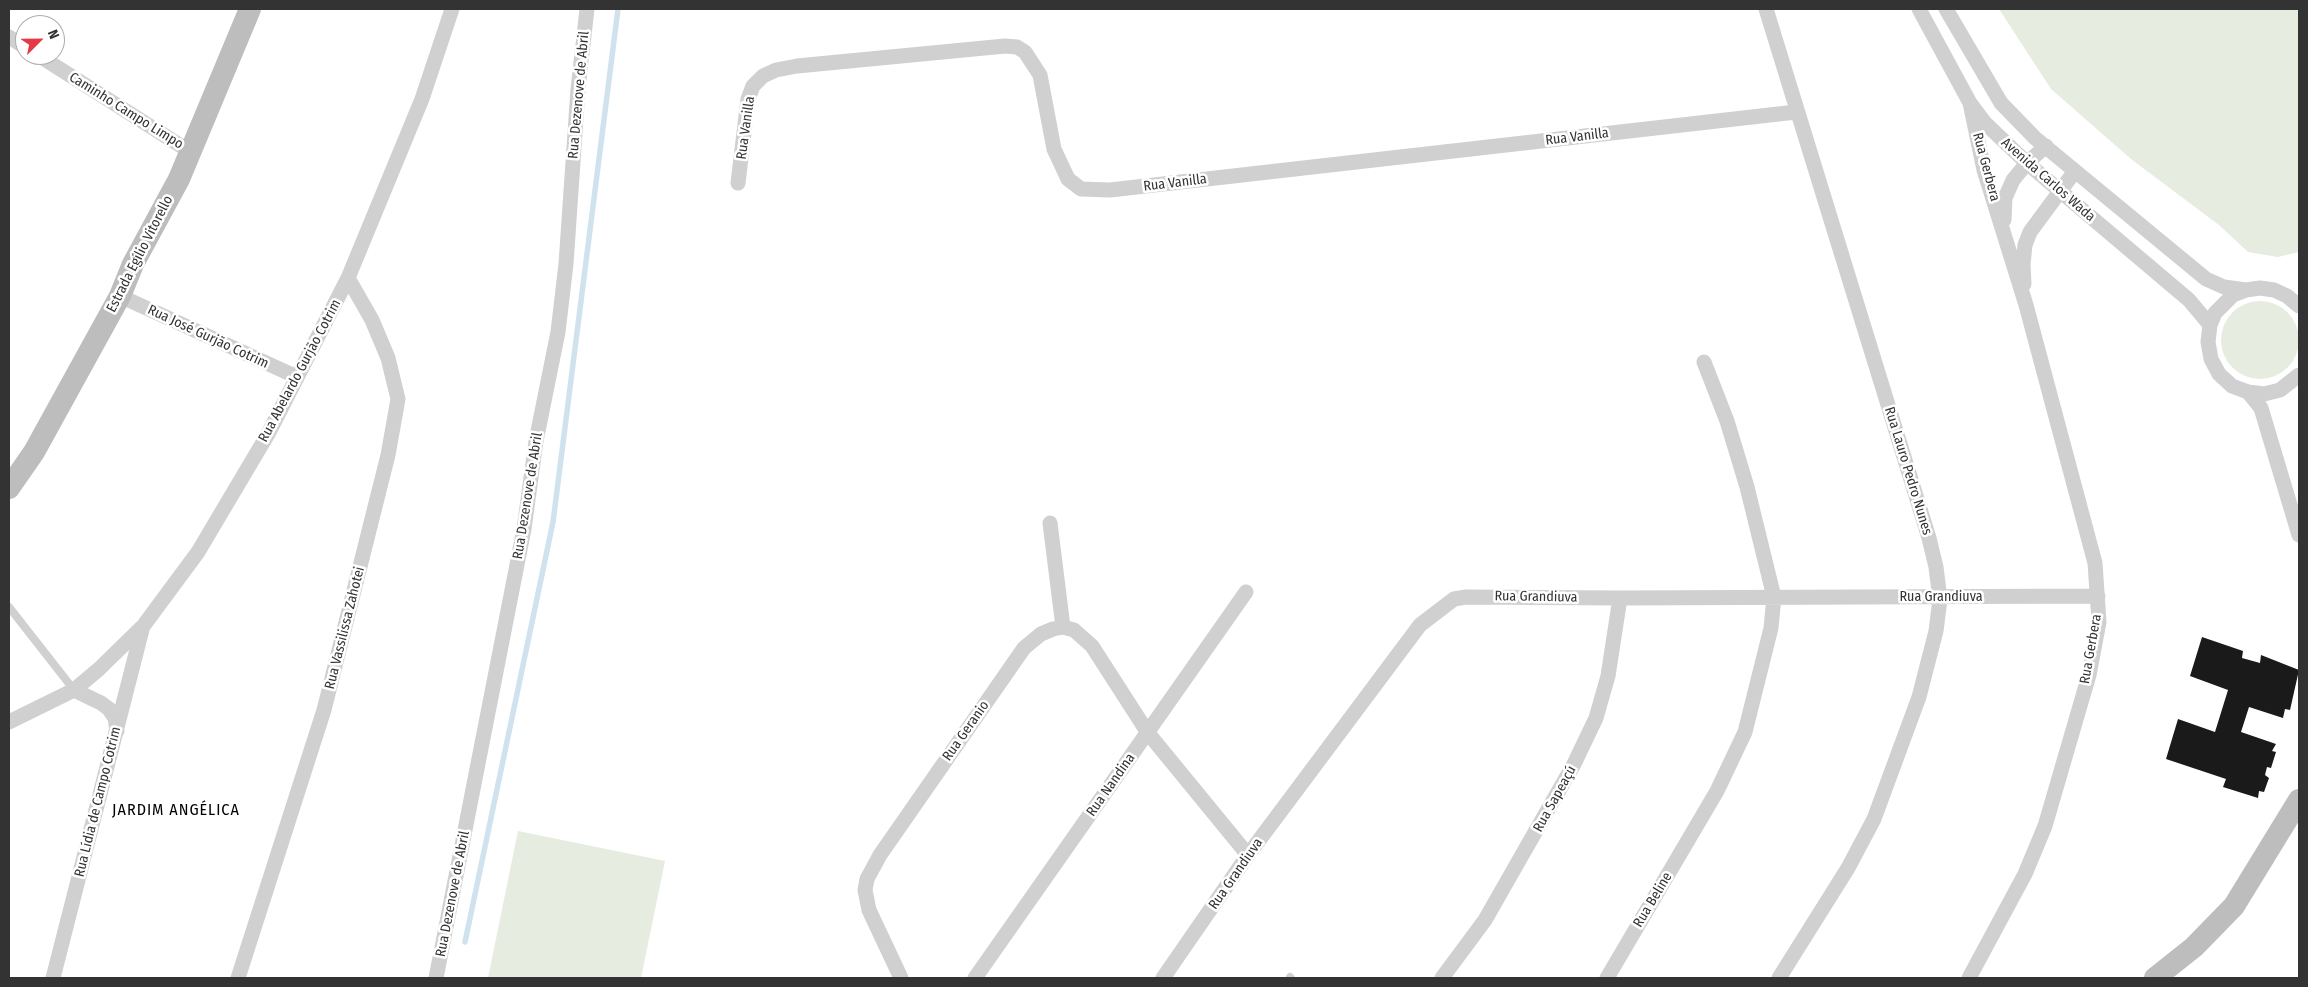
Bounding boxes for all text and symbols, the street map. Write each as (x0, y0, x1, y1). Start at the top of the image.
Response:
north arrow (15, 15, 65, 65)
text: N (44, 27, 63, 42)
street label: Rua Dezenove de Abril (565, 30, 593, 160)
street label: Caminho Campo Limpo (66, 69, 186, 153)
street label: Rua Vanilla (733, 95, 759, 161)
street label: Rua Vanilla (1544, 125, 1610, 149)
street label: Rua Gerbera (1969, 131, 2003, 203)
street label: Avenida Carlos Wada (1997, 135, 2099, 225)
street label: Rua Vanilla (1142, 171, 1208, 195)
street label: Estrada Egílio Vitorello (103, 193, 177, 315)
street label: Rua Abelardo Gurjão Cotrim (255, 297, 345, 445)
street label: Rua José Gurjão Cotrim (145, 302, 271, 372)
street label: Rua Lauro Pedro Nunes (1881, 405, 1935, 537)
street label: Rua Dezenove de Abril (510, 431, 546, 561)
street label: Rua Vassilissa Zahotei (322, 565, 368, 691)
street label: Rua Grandiuva (1494, 588, 1578, 606)
street label: Rua Grandiuva (1899, 589, 1983, 605)
street label: Rua Gerbera (2077, 613, 2105, 685)
street label: Rua Geranio (939, 698, 993, 764)
street label: Rua Lídia de Campo Cotrim (71, 725, 125, 879)
street label: Rua Nandina (1083, 750, 1139, 820)
street label: Rua Sapeaçú (1530, 763, 1580, 835)
district label: JARDIM ANGÉLICA (110, 801, 242, 821)
street label: Rua Dezenove de Abril (433, 830, 473, 958)
street label: Rua Grandiuva (1205, 835, 1267, 913)
street label: Rua Beline (1630, 869, 1676, 931)

